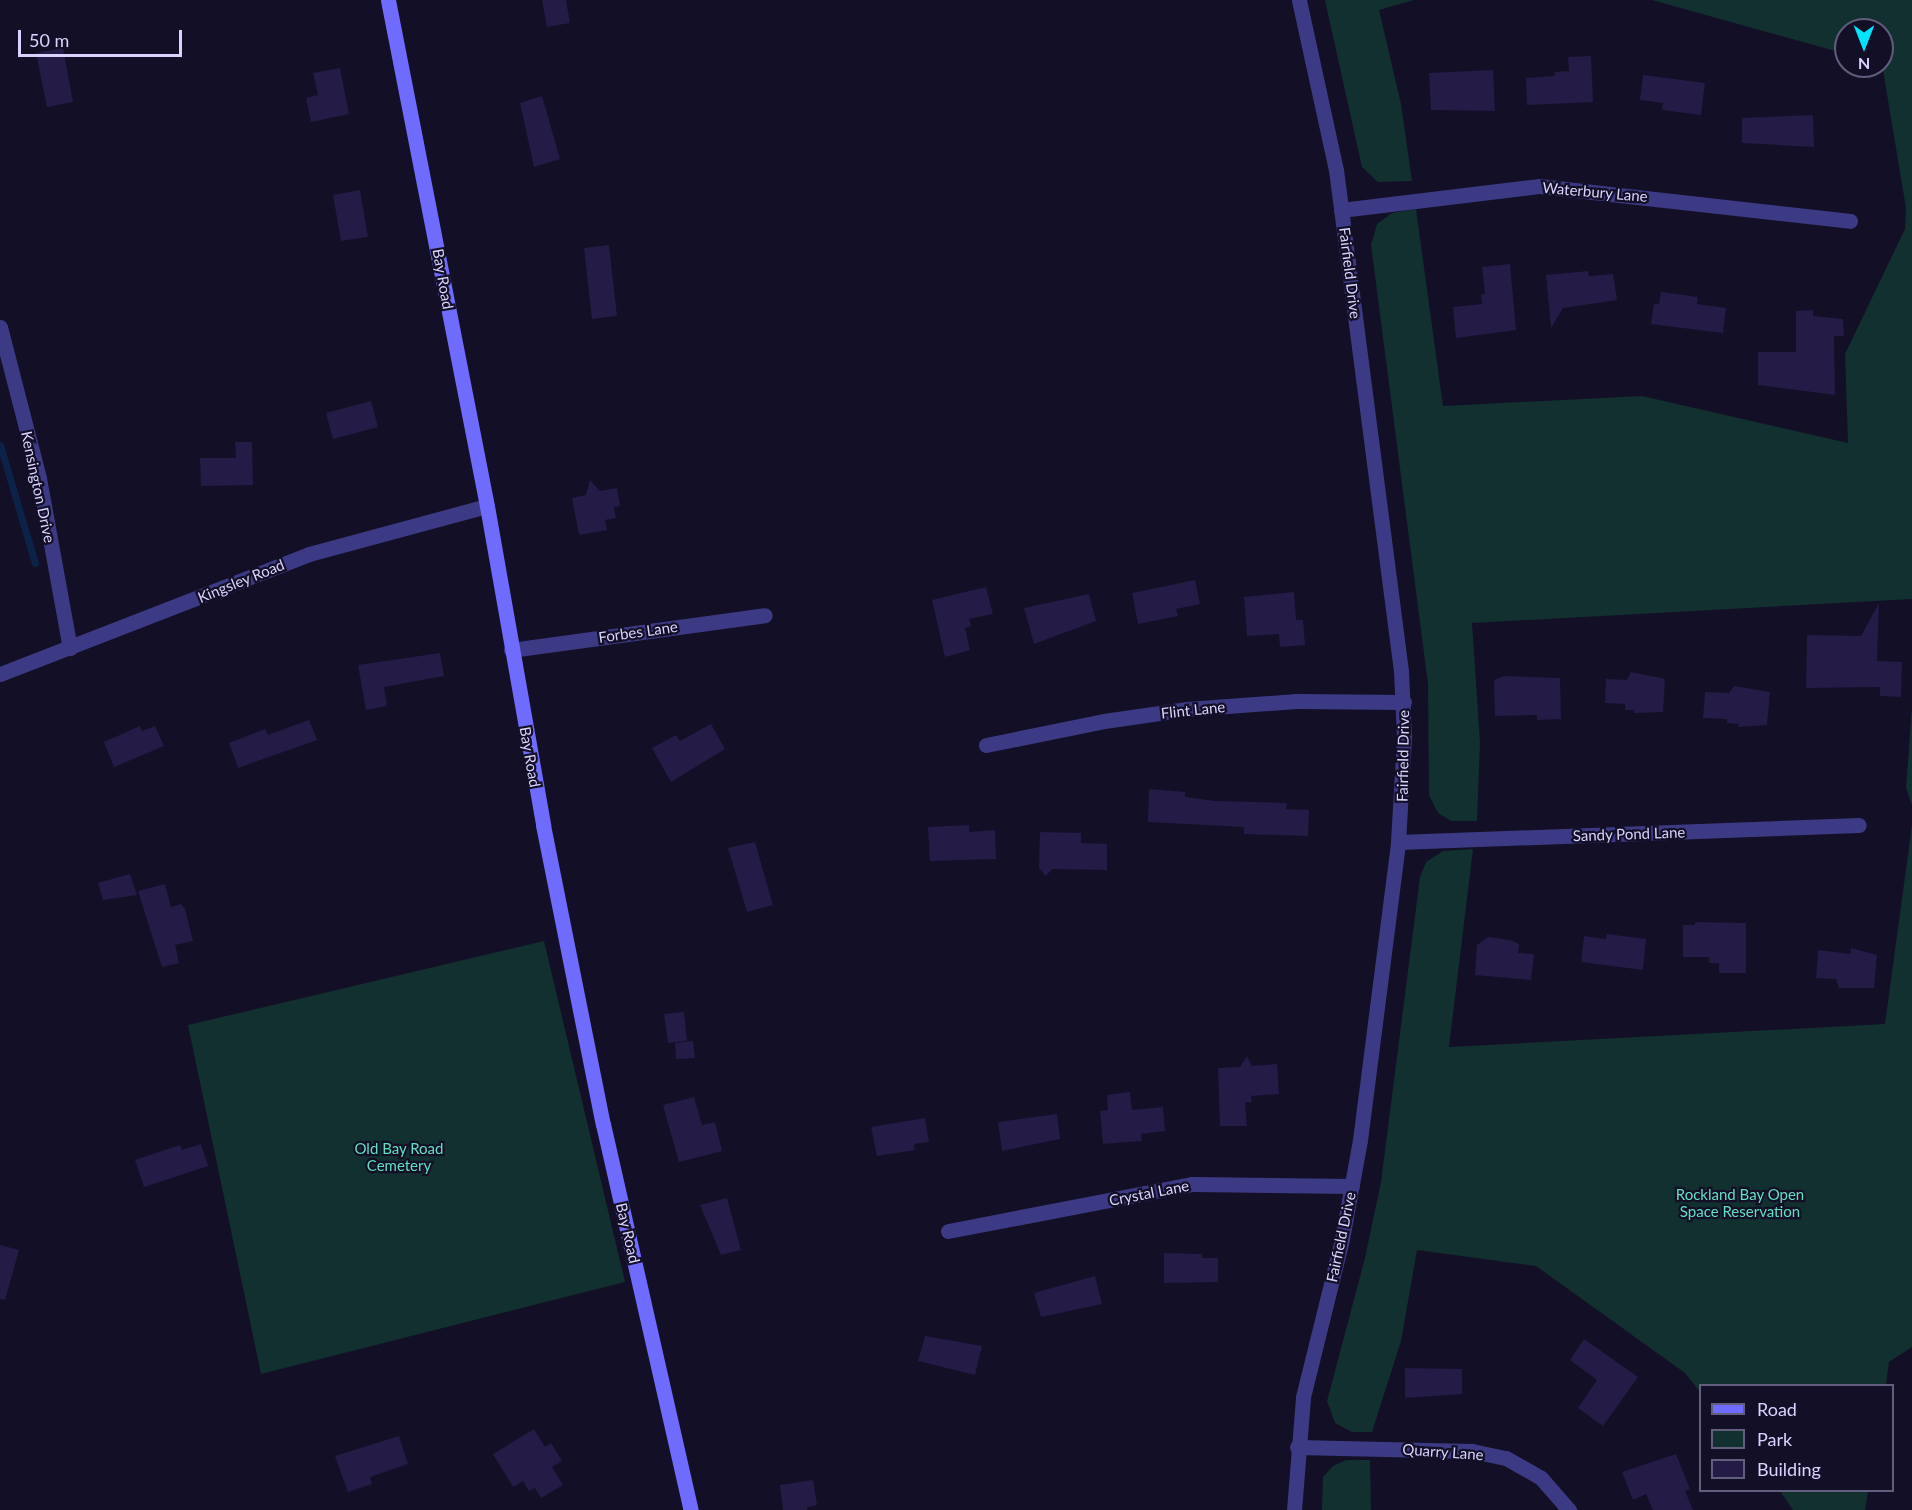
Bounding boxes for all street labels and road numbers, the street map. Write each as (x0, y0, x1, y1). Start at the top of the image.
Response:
street label: Waterbury Lane (1541, 178, 1649, 206)
street label: Fairfield Drive (1335, 226, 1365, 320)
street label: Bay Road (429, 247, 457, 311)
street label: Kensington Drive (17, 430, 59, 544)
street label: Kingsley Road (195, 555, 287, 607)
street label: Forbes Lane (597, 618, 679, 646)
street label: Flint Lane (1160, 698, 1226, 722)
street label: Fairfield Drive (1393, 710, 1413, 802)
street label: Bay Road (516, 725, 544, 789)
street label: Sandy Pond Lane (1572, 823, 1686, 845)
street label: Crystal Lane (1107, 1176, 1191, 1210)
street label: Fairfield Drive (1323, 1190, 1359, 1284)
street label: Bay Road (612, 1201, 644, 1265)
street label: Quarry Lane (1402, 1440, 1484, 1464)

